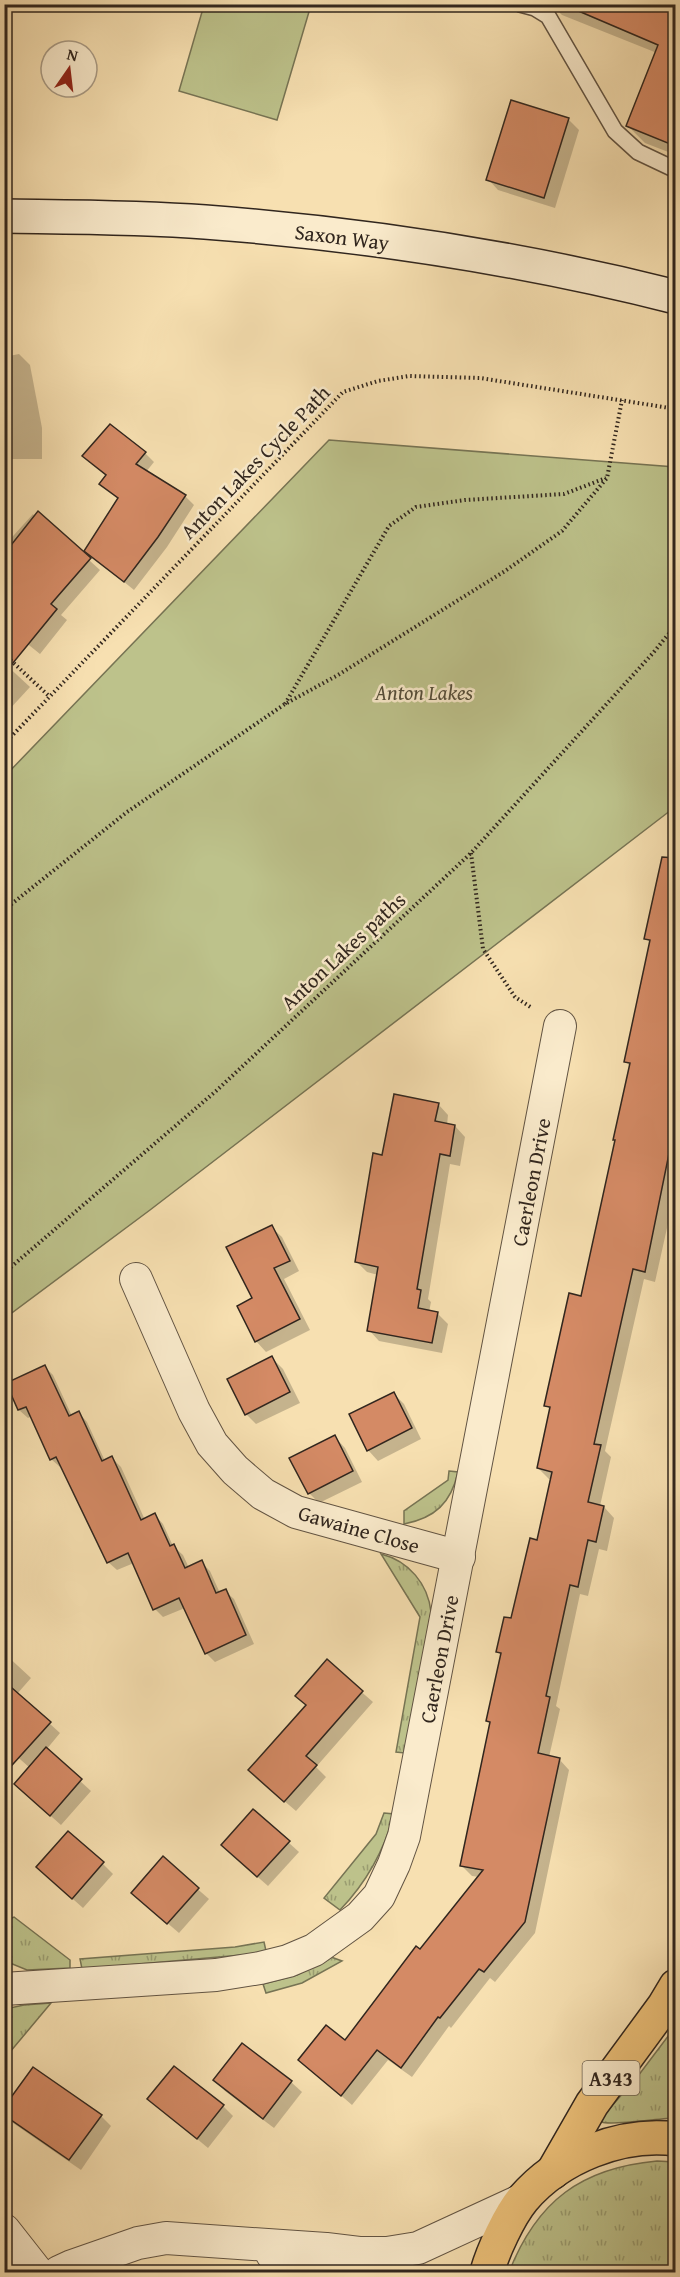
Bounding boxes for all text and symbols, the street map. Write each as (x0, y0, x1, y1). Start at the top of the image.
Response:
north arrow (39, 39, 99, 99)
text: N (65, 42, 81, 67)
street label: Saxon Way (293, 216, 392, 258)
street label: Anton Lakes Cycle Path (173, 378, 337, 546)
park label: Anton Lakes (374, 677, 473, 708)
street label: Anton Lakes paths (274, 885, 412, 1017)
street label: Caerleon Drive (503, 1115, 559, 1249)
street label: Gawaine Close (295, 1497, 423, 1561)
street label: Caerleon Drive (411, 1592, 467, 1726)
road number: A343 (582, 2061, 640, 2095)

